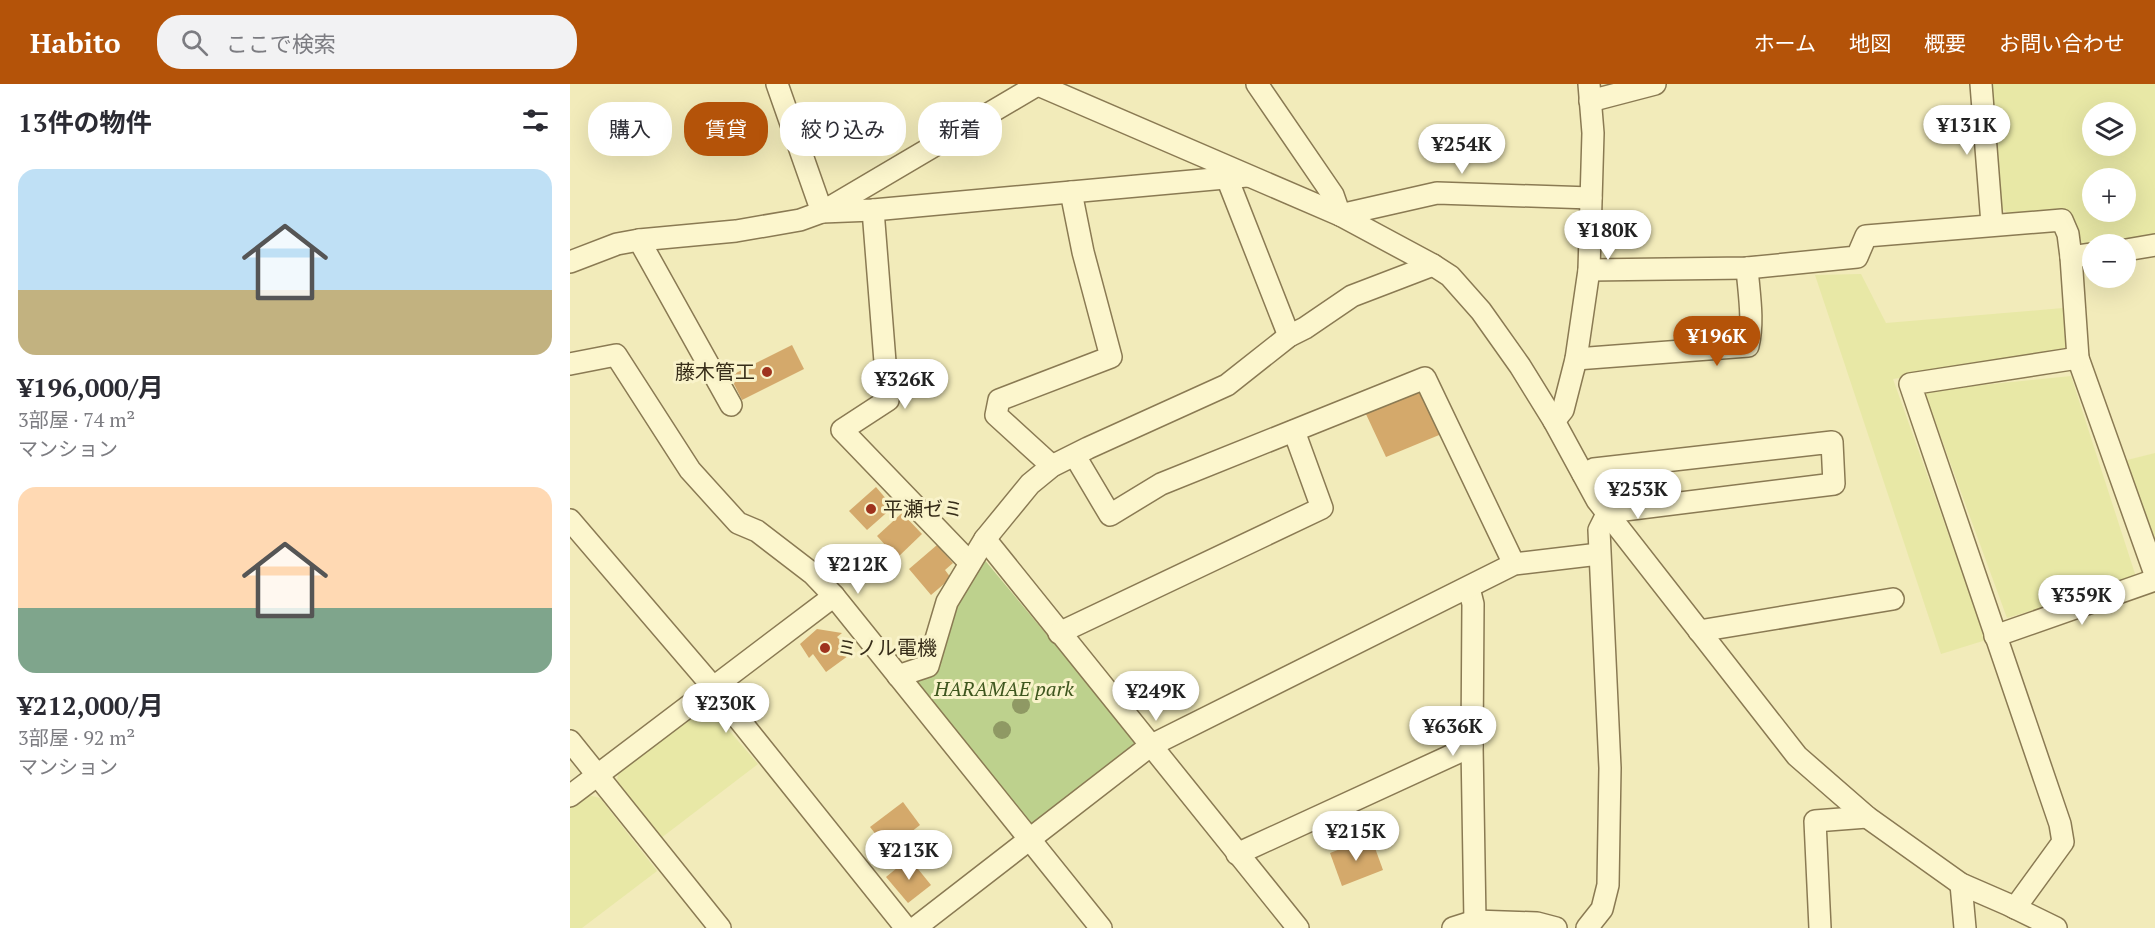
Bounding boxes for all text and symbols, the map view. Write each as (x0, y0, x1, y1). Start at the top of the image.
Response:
search box (157, 15, 577, 69)
text: Habito (30, 24, 121, 61)
icon: search (178, 26, 211, 59)
text: ここで検索 (226, 29, 336, 58)
text: ホーム (1754, 29, 1816, 57)
text: 地図 (1849, 29, 1891, 57)
text: 概要 (1924, 29, 1966, 57)
text: お問い合わせ (1999, 29, 2125, 57)
chip: 購入 (588, 102, 672, 156)
chip: 賃貸 (684, 102, 768, 156)
chip: 絞り込み (780, 102, 906, 156)
chip: 新着 (918, 102, 1002, 156)
map controls (2082, 102, 2136, 288)
button: layers (2082, 102, 2136, 156)
icon: filters (519, 104, 552, 137)
text: 13件の物件 (18, 105, 151, 139)
pin: ¥131K (1925, 105, 2009, 156)
text: ¥131K (1937, 111, 1997, 138)
pin: ¥254K (1420, 124, 1504, 175)
text: ¥254K (1432, 130, 1492, 157)
button: + (2082, 168, 2136, 222)
icon: home (231, 208, 339, 316)
pin: ¥180K (1566, 210, 1650, 261)
text: ¥180K (1578, 216, 1638, 243)
button: − (2082, 234, 2136, 288)
pin: ¥196K (1675, 316, 1759, 367)
text: ¥196K (1687, 322, 1747, 349)
place label: 藤木管工 (675, 358, 755, 385)
pin: ¥326K (863, 359, 947, 410)
marker: 藤木管工 (760, 365, 774, 379)
text: ¥326K (875, 365, 935, 392)
text: ¥196,000/月 (18, 370, 164, 404)
text: 3部屋 · 74 m² (18, 406, 135, 433)
text: マンション (18, 435, 118, 462)
pin: ¥253K (1596, 469, 1680, 520)
text: ¥253K (1608, 475, 1668, 502)
place label: 平瀬ゼミ (883, 495, 963, 522)
marker: 平瀬ゼミ (864, 502, 878, 516)
icon: home (231, 526, 339, 634)
pin: ¥212K (816, 544, 900, 595)
text: ¥212K (828, 550, 888, 577)
pin: ¥359K (2040, 575, 2124, 626)
text: ¥359K (2052, 581, 2112, 608)
place label: ミノル電機 (837, 634, 937, 661)
marker: ミノル電機 (818, 641, 832, 655)
pin: ¥249K (1114, 671, 1198, 722)
park label: HARAMAE park (933, 675, 1074, 702)
text: ¥249K (1126, 677, 1186, 704)
pin: ¥230K (684, 683, 768, 734)
text: ¥212,000/月 (18, 688, 164, 722)
text: ¥230K (696, 689, 756, 716)
pin: ¥636K (1411, 706, 1495, 757)
text: ¥636K (1423, 712, 1483, 739)
text: 3部屋 · 92 m² (18, 724, 135, 751)
text: マンション (18, 753, 118, 780)
pin: ¥215K (1314, 811, 1398, 862)
text: ¥215K (1326, 817, 1386, 844)
pin: ¥213K (867, 830, 951, 881)
text: ¥213K (879, 836, 939, 863)

